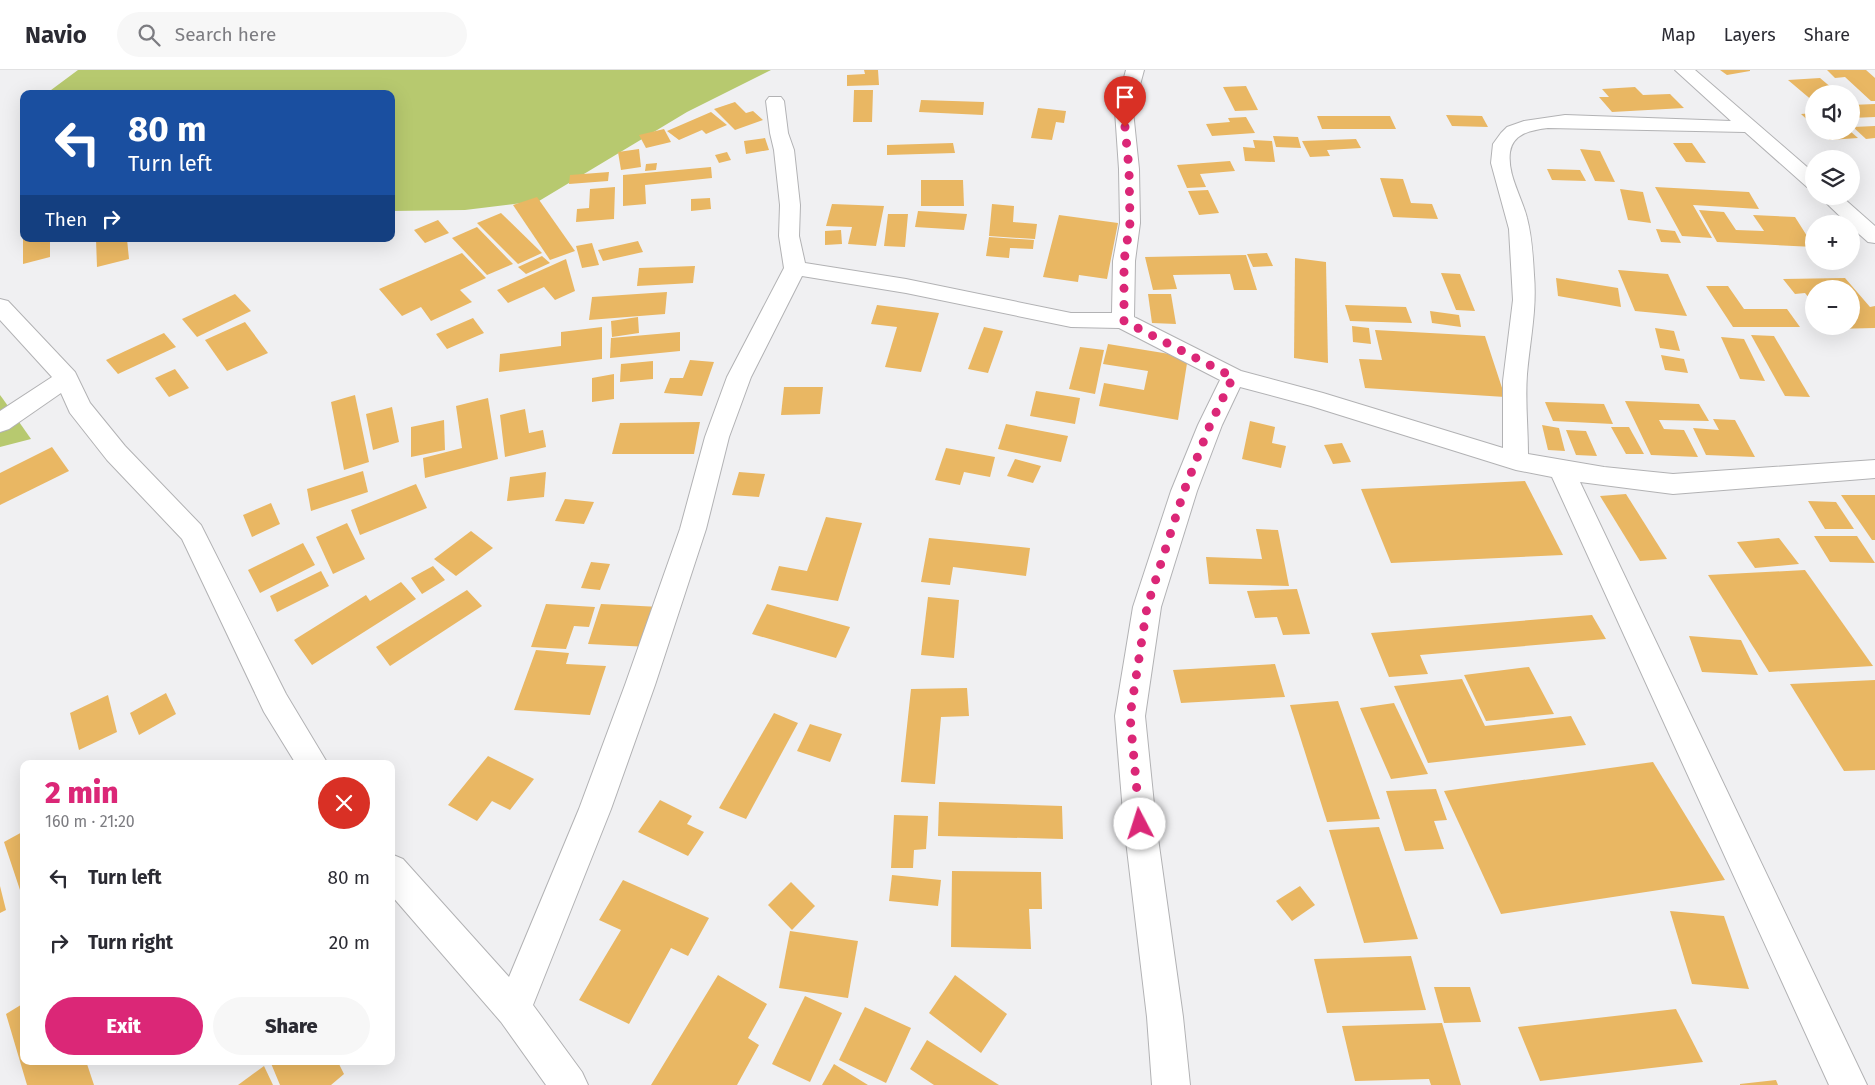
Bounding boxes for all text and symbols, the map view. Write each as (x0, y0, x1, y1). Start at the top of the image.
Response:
search box (117, 12, 467, 57)
text: Navio (25, 21, 87, 49)
icon: search (135, 21, 163, 49)
text: Search here (175, 23, 276, 46)
text: Map (1661, 24, 1696, 46)
text: Layers (1724, 24, 1776, 46)
text: Share (1804, 24, 1850, 46)
pin (1104, 76, 1146, 127)
icon: arrive (1111, 83, 1139, 111)
map controls (1805, 85, 1860, 335)
button: sound (1805, 85, 1860, 140)
text: 80 m (128, 108, 207, 150)
icon: left (45, 110, 110, 175)
text: Turn left (128, 150, 212, 177)
button: layers (1805, 150, 1860, 205)
icon: right (97, 205, 125, 233)
text: Then (45, 208, 87, 231)
button: + (1805, 215, 1860, 270)
button: − (1805, 280, 1860, 335)
text: 2 min (45, 775, 118, 811)
button: close (318, 777, 370, 829)
position arrow (1113, 797, 1165, 849)
text: 160 m · 21:20 (45, 812, 135, 831)
icon: left (45, 864, 73, 892)
text: Turn left (88, 866, 162, 889)
text: 80 m (328, 866, 370, 889)
icon: right (45, 929, 73, 957)
text: Turn right (88, 931, 173, 954)
text: 20 m (329, 931, 370, 954)
button: Exit (45, 997, 203, 1055)
button: Share (213, 997, 370, 1055)

